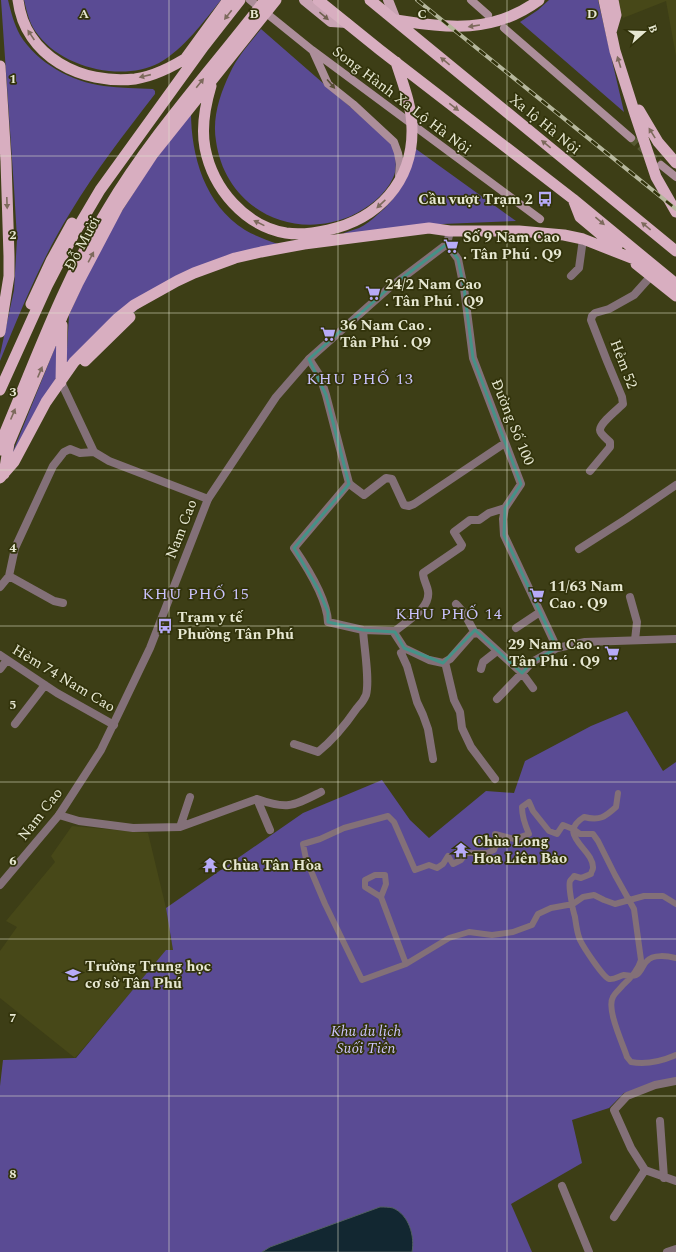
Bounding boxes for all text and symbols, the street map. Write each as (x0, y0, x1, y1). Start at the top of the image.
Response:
text: A (79, 4, 89, 24)
text: B (249, 4, 259, 24)
text: C (417, 4, 427, 24)
text: D (587, 4, 597, 24)
one-way arrow (224, 10, 232, 20)
one-way arrow (319, 12, 329, 21)
north arrow (624, 12, 664, 52)
text: B (644, 22, 662, 36)
one-way arrow (468, 23, 480, 29)
one-way arrow (27, 30, 35, 40)
street label: Song Hành Xa Lộ Hà Nội (327, 40, 476, 160)
one-way arrow (616, 55, 622, 67)
one-way arrow (440, 57, 451, 65)
text: 1 (9, 69, 17, 89)
one-way arrow (139, 74, 152, 80)
one-way arrow (195, 77, 204, 88)
one-way arrow (326, 79, 335, 89)
street label: Xa lộ Hà Nội (504, 88, 585, 160)
one-way arrow (448, 102, 459, 111)
one-way arrow (648, 128, 656, 138)
one-way arrow (540, 139, 551, 148)
place label: Cầu vượt Trạm 2 (418, 188, 533, 211)
bus stop icon: Cầu vượt Trạm 2 (536, 190, 554, 208)
one-way arrow (4, 197, 11, 209)
one-way arrow (376, 199, 385, 208)
street label: Đỗ Mười (58, 212, 106, 275)
one-way arrow (595, 217, 605, 226)
one-way arrow (254, 220, 265, 226)
one-way arrow (640, 222, 651, 231)
text: 2 (9, 225, 17, 245)
place label: Số 9 Nam Cao . Tân Phú . Q9 (463, 226, 562, 266)
supermarket icon: Số 9 Nam Cao . Tân Phú . Q9 (442, 237, 460, 255)
one-way arrow (88, 251, 95, 263)
place label: 24/2 Nam Cao . Tân Phú . Q9 (385, 273, 484, 313)
supermarket icon: 24/2 Nam Cao . Tân Phú . Q9 (364, 284, 382, 302)
place label: 36 Nam Cao . Tân Phú . Q9 (340, 314, 432, 354)
supermarket icon: 36 Nam Cao . Tân Phú . Q9 (319, 325, 337, 343)
street label: Hẻm 52 (604, 336, 643, 392)
one-way arrow (37, 366, 43, 378)
district label: KHU PHỐ 13 (306, 367, 414, 391)
street label: Đường Số 100 (485, 376, 540, 469)
text: 3 (9, 382, 17, 402)
one-way arrow (10, 407, 16, 419)
street label: Nam Cao (160, 496, 203, 562)
text: 4 (9, 538, 17, 558)
place label: 11/63 Nam Cao . Q9 (549, 575, 624, 615)
district label: KHU PHỐ 15 (142, 582, 250, 606)
supermarket icon: 11/63 Nam Cao . Q9 (528, 586, 546, 604)
district label: KHU PHỐ 14 (395, 602, 503, 626)
place label: Trạm y tế Phường Tân Phú (177, 606, 294, 646)
bus stop icon: Trạm y tế Phường Tân Phú (156, 617, 174, 635)
place label: 29 Nam Cao . Tân Phú . Q9 (508, 633, 600, 673)
street label: Hẻm 74 Nam Cao (8, 638, 120, 718)
supermarket icon: 29 Nam Cao . Tân Phú . Q9 (603, 644, 621, 662)
text: 5 (9, 695, 17, 715)
street label: Nam Cao (12, 783, 69, 846)
place label: Chùa Long Hoa Liên Bảo (473, 830, 567, 870)
temple icon: Chùa Long Hoa Liên Bảo (452, 841, 470, 859)
text: 6 (9, 851, 17, 871)
place label: Chùa Tân Hòa (222, 854, 322, 877)
temple icon: Chùa Tân Hòa (201, 856, 219, 874)
place label: Trường Trung học cơ sở Tân Phú (85, 955, 211, 995)
school or university icon: Trường Trung học cơ sở Tân Phú (64, 966, 82, 984)
text: 7 (9, 1008, 17, 1028)
park label: Khu du lịch Suối Tiên (331, 1020, 401, 1060)
text: 8 (9, 1164, 17, 1184)

